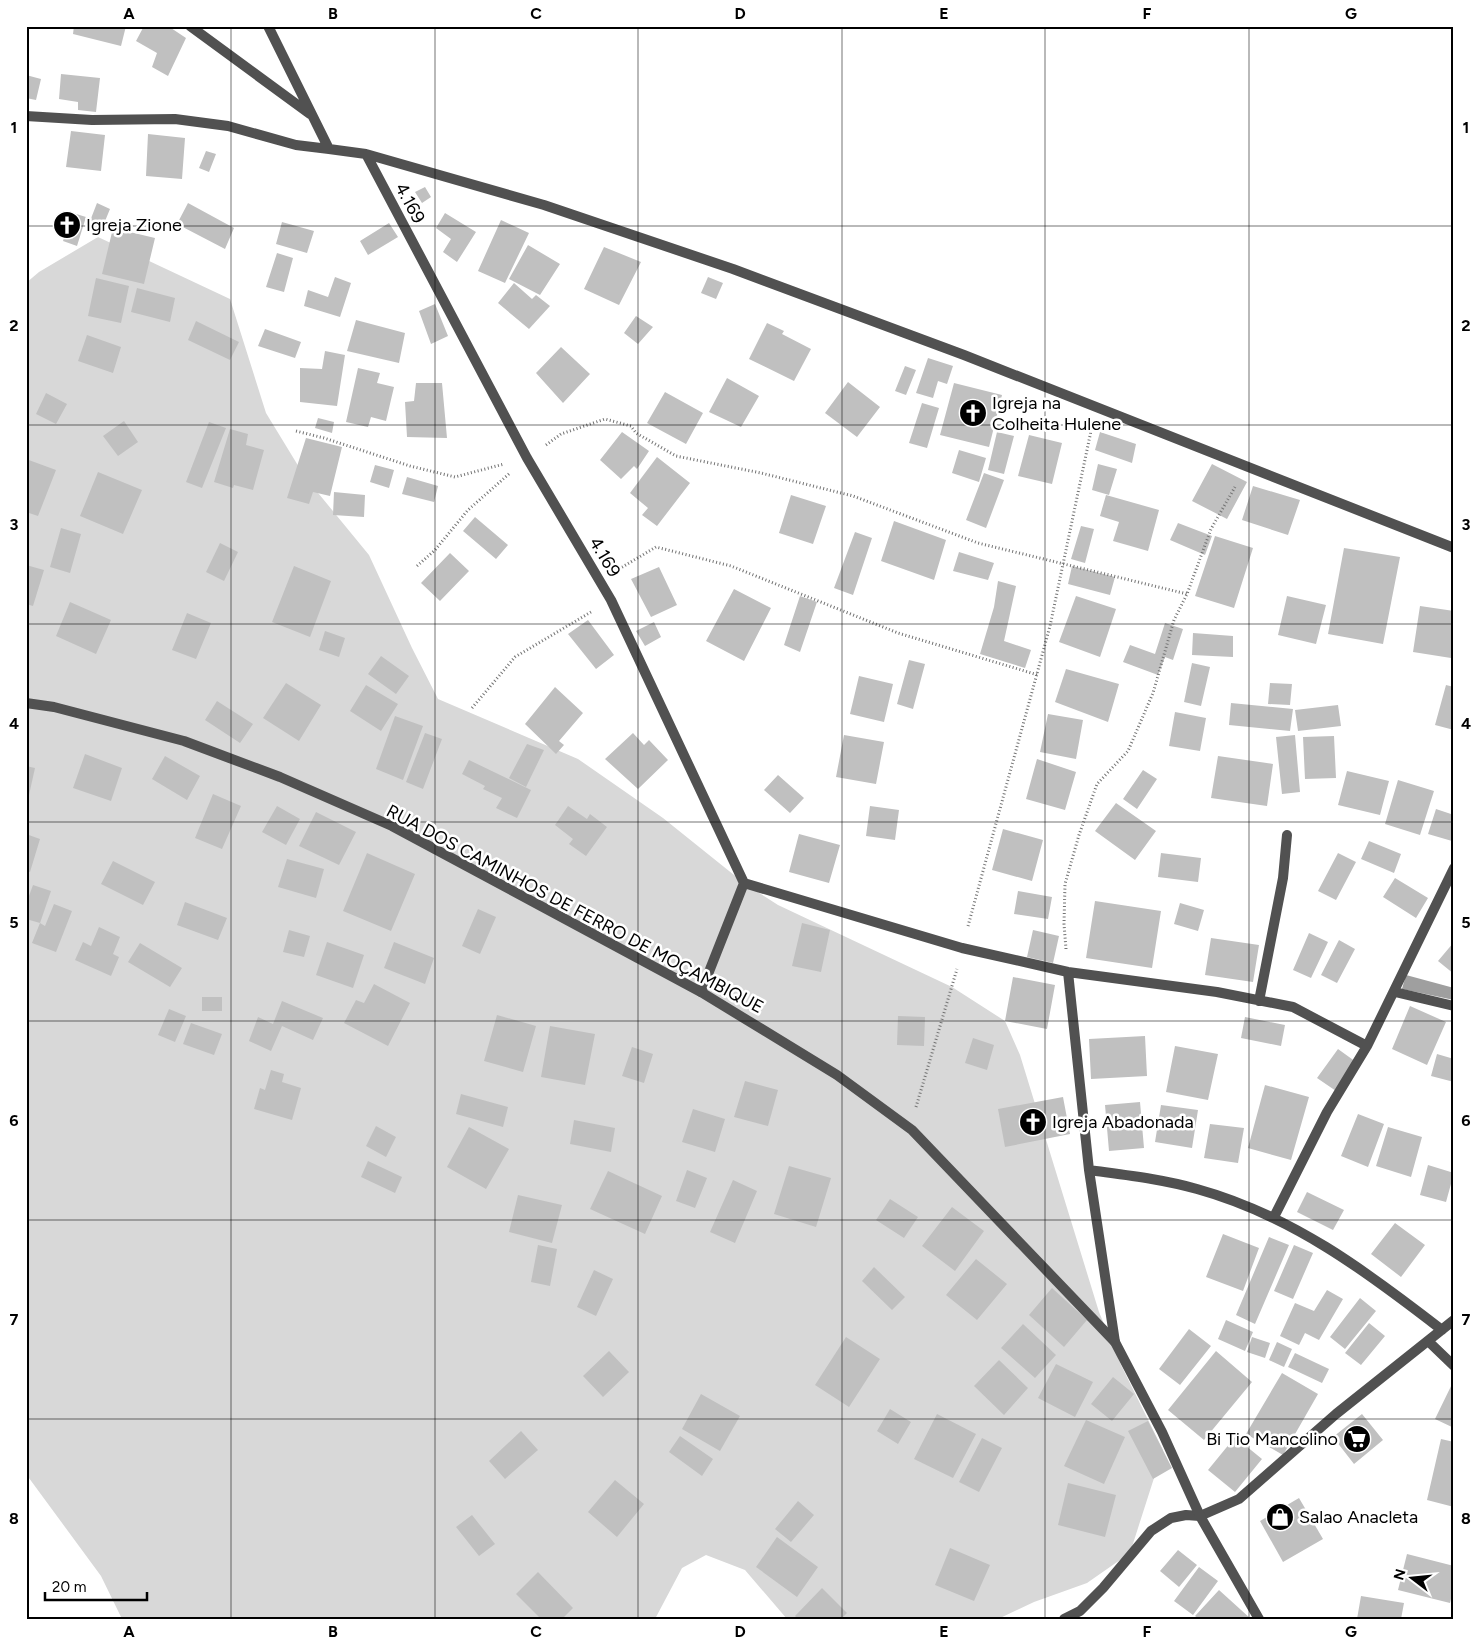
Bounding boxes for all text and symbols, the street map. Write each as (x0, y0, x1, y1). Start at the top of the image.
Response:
text: A (123, 4, 135, 23)
text: B (328, 4, 338, 23)
text: C (530, 4, 542, 23)
text: D (734, 4, 746, 23)
text: E (939, 4, 949, 23)
text: F (1143, 4, 1152, 23)
text: G (1345, 4, 1357, 23)
text: 1 (11, 118, 17, 137)
text: 1 (1463, 118, 1469, 137)
street label: 4.169 (390, 179, 430, 227)
church icon: Igreja Zione (52, 210, 82, 240)
place label: Igreja Zione (86, 214, 182, 236)
text: 2 (9, 316, 19, 335)
text: 2 (1461, 316, 1471, 335)
place label: Igreja na Colheita Hulene (992, 392, 1121, 435)
church icon: Igreja na Colheita Hulene (958, 398, 988, 428)
text: 3 (10, 515, 19, 534)
text: 3 (1462, 515, 1471, 534)
street label: 4.169 (585, 533, 625, 581)
text: 4 (9, 714, 19, 733)
text: 4 (1461, 714, 1471, 733)
street label: RUA DOS CAMINHOS DE FERRO DE MOÇAMBIQUE (383, 800, 767, 1018)
text: 5 (9, 913, 19, 932)
text: 5 (1461, 913, 1471, 932)
church icon: Igreja Abadonada (1018, 1107, 1048, 1137)
text: 6 (9, 1111, 19, 1130)
place label: Igreja Abadonada (1052, 1111, 1194, 1133)
text: 6 (1461, 1111, 1471, 1130)
text: 7 (10, 1310, 19, 1329)
text: 7 (1462, 1310, 1471, 1329)
supermarket icon: Bi Tio Mancolino (1342, 1424, 1372, 1454)
place label: Bi Tio Mancolino (1206, 1428, 1338, 1450)
shop icon: Salao Anacleta (1265, 1502, 1295, 1532)
place label: Salao Anacleta (1299, 1506, 1418, 1528)
text: 8 (9, 1509, 19, 1528)
text: 8 (1461, 1509, 1471, 1528)
north arrow (1388, 1552, 1438, 1602)
text: N (1390, 1567, 1410, 1582)
scale bar (45, 1570, 148, 1602)
text: 20 m (52, 1578, 86, 1596)
text: A (123, 1622, 135, 1641)
text: B (328, 1622, 338, 1641)
text: C (530, 1622, 542, 1641)
text: D (734, 1622, 746, 1641)
text: E (939, 1622, 949, 1641)
text: F (1143, 1622, 1152, 1641)
text: G (1345, 1622, 1357, 1641)

